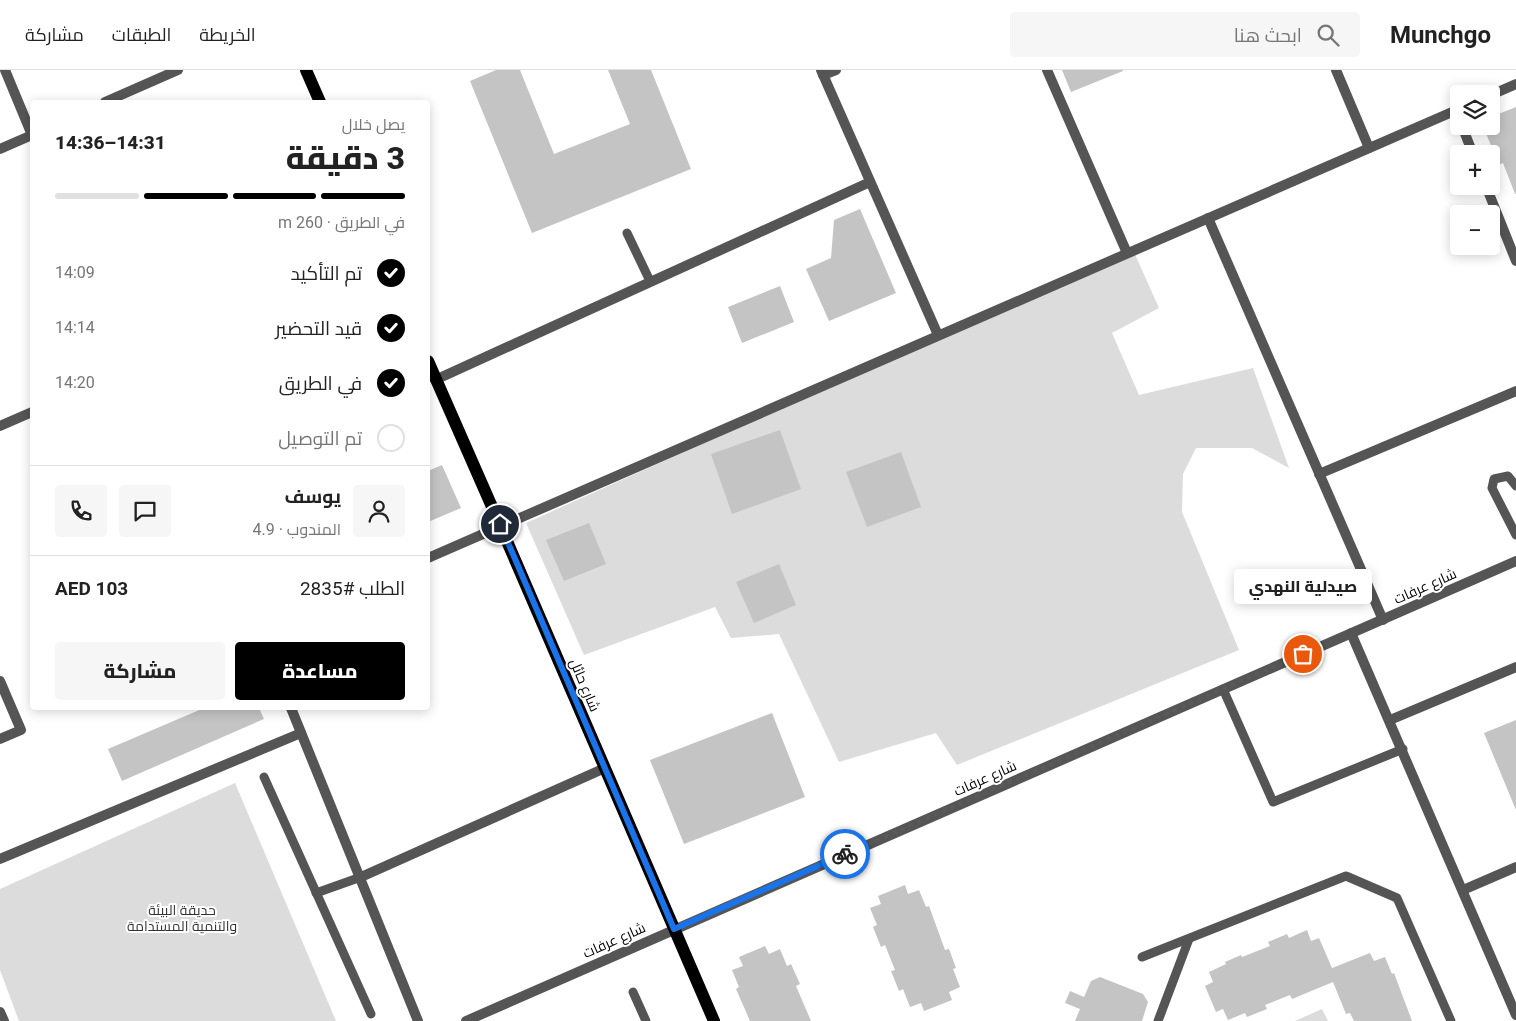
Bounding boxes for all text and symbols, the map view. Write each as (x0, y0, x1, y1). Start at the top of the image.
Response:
search box (1010, 12, 1360, 57)
icon: search (1314, 21, 1342, 49)
text: Munchgo (1390, 21, 1491, 49)
text: مشاركة (25, 24, 84, 45)
text: الطبقات (112, 24, 171, 45)
text: الخريطة (199, 24, 256, 45)
text: ابحث هنا (1234, 24, 1302, 47)
map controls (1450, 85, 1500, 255)
button: layers (1450, 85, 1500, 135)
text: يصل خلال (342, 115, 405, 134)
text: 14:31–14:36 (55, 131, 166, 154)
text: 3 دقيقة (286, 139, 405, 177)
button: + (1450, 145, 1500, 195)
button: − (1450, 205, 1500, 255)
text: في الطريق · 260 m (278, 213, 405, 232)
icon: check (377, 259, 405, 287)
text: تم التأكيد (291, 262, 362, 285)
text: 14:09 (55, 263, 95, 282)
icon: check (377, 314, 405, 342)
text: قيد التحضير (275, 317, 362, 340)
text: 14:14 (55, 318, 95, 337)
icon: check (377, 369, 405, 397)
text: في الطريق (279, 372, 362, 395)
text: 14:20 (55, 373, 95, 392)
text: تم التوصيل (278, 427, 362, 450)
button: phone (55, 485, 107, 537)
button: chat (119, 485, 171, 537)
text: يوسف (285, 485, 341, 508)
button: person (353, 485, 405, 537)
pin (479, 503, 521, 545)
icon: home (486, 510, 514, 538)
text: المندوب · 4.9 (253, 520, 341, 539)
street label: شارع عرفات (1391, 565, 1459, 608)
callout: صيدلية النهدي (1234, 569, 1372, 604)
text: AED 103 (55, 577, 128, 600)
text: الطلب #2835 (300, 577, 405, 600)
text: صيدلية النهدي (1249, 577, 1357, 596)
pin (1282, 633, 1324, 675)
icon: bag (1289, 640, 1317, 668)
button: مشاركة (55, 642, 225, 700)
button: مساعدة (235, 642, 405, 700)
street label: شارع حائل (566, 656, 603, 714)
street label: شارع عرفات (951, 757, 1019, 800)
courier (820, 829, 870, 879)
icon: bike (831, 840, 859, 868)
park label: حديقة البيئة والتنمية المستدامة (127, 902, 237, 934)
street label: شارع عرفات (580, 919, 648, 962)

